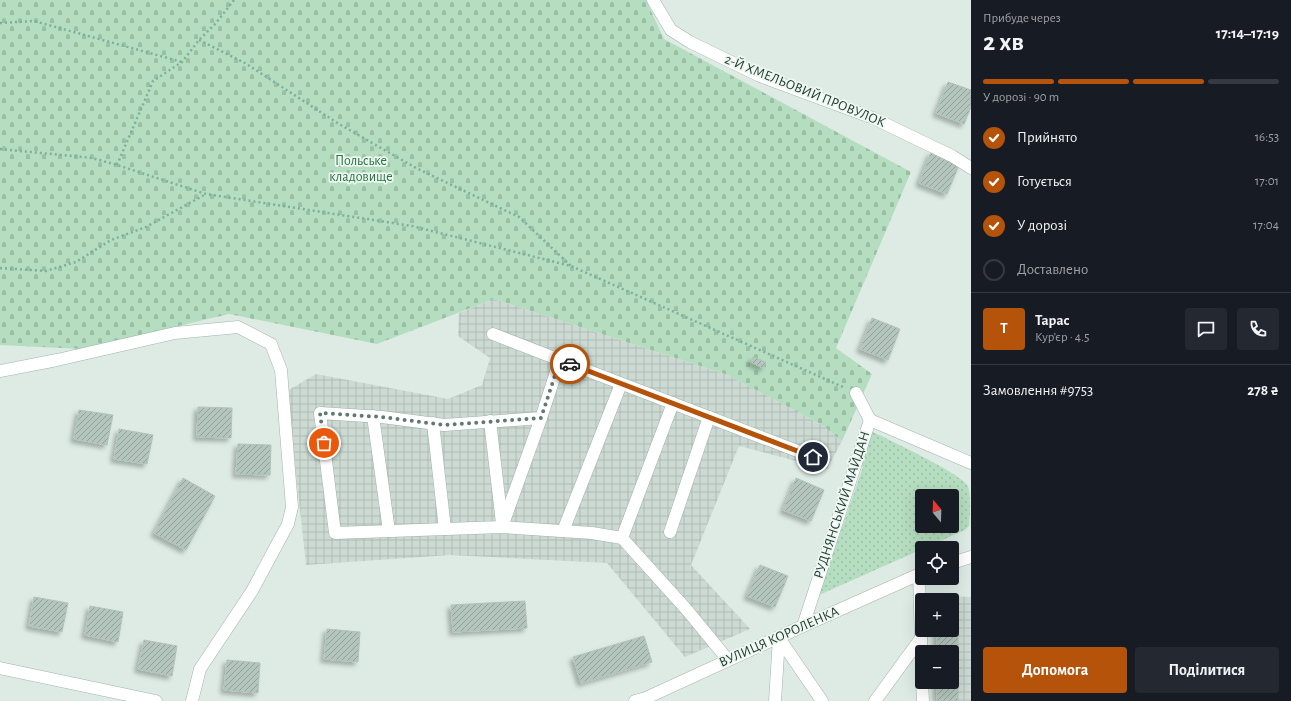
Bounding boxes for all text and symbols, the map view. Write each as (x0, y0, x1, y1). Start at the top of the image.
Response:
text: Прибуде через (983, 12, 1061, 25)
text: 17:14–17:19 (1216, 26, 1279, 41)
text: 2 хв (983, 29, 1024, 55)
street label: 2-Й ХМЕЛЬОВИЙ ПРОВУЛОК (723, 51, 888, 130)
text: У дорозі · 90 m (983, 91, 1059, 104)
icon: check (983, 127, 1005, 149)
text: Прийнято (1017, 130, 1077, 145)
text: 16:53 (1255, 131, 1279, 144)
park label: Польське кладовище (329, 154, 393, 184)
icon: check (983, 171, 1005, 193)
text: Готується (1017, 174, 1072, 189)
text: 17:01 (1255, 175, 1279, 188)
icon: check (983, 215, 1005, 237)
text: У дорозі (1017, 218, 1067, 233)
text: 17:04 (1253, 219, 1279, 232)
text: Доставлено (1017, 262, 1088, 277)
button: chat (1185, 308, 1227, 350)
button: phone (1237, 308, 1279, 350)
text: Тарас (1035, 313, 1070, 328)
text: Т (1000, 321, 1008, 336)
text: Кур’єр · 4.5 (1035, 331, 1090, 344)
courier (550, 344, 590, 384)
icon: car (559, 353, 581, 375)
text: Замовлення #9753 (983, 383, 1093, 398)
text: 278 ₴ (1247, 383, 1279, 398)
pin (307, 426, 341, 460)
street label: РУДНЯНСЬКИЙ МАЙДАН (811, 429, 872, 581)
icon: bag (313, 432, 335, 454)
pin (796, 440, 830, 474)
icon: home (802, 446, 824, 468)
north arrow (915, 489, 959, 533)
map controls (915, 489, 959, 689)
button: locate (915, 541, 959, 585)
button: + (915, 593, 959, 637)
street label: ВУЛИЦЯ КОРОЛЕНКА (717, 604, 841, 670)
button: − (915, 645, 959, 689)
button: Допомога (983, 647, 1127, 693)
button: Поділитися (1135, 647, 1279, 693)

